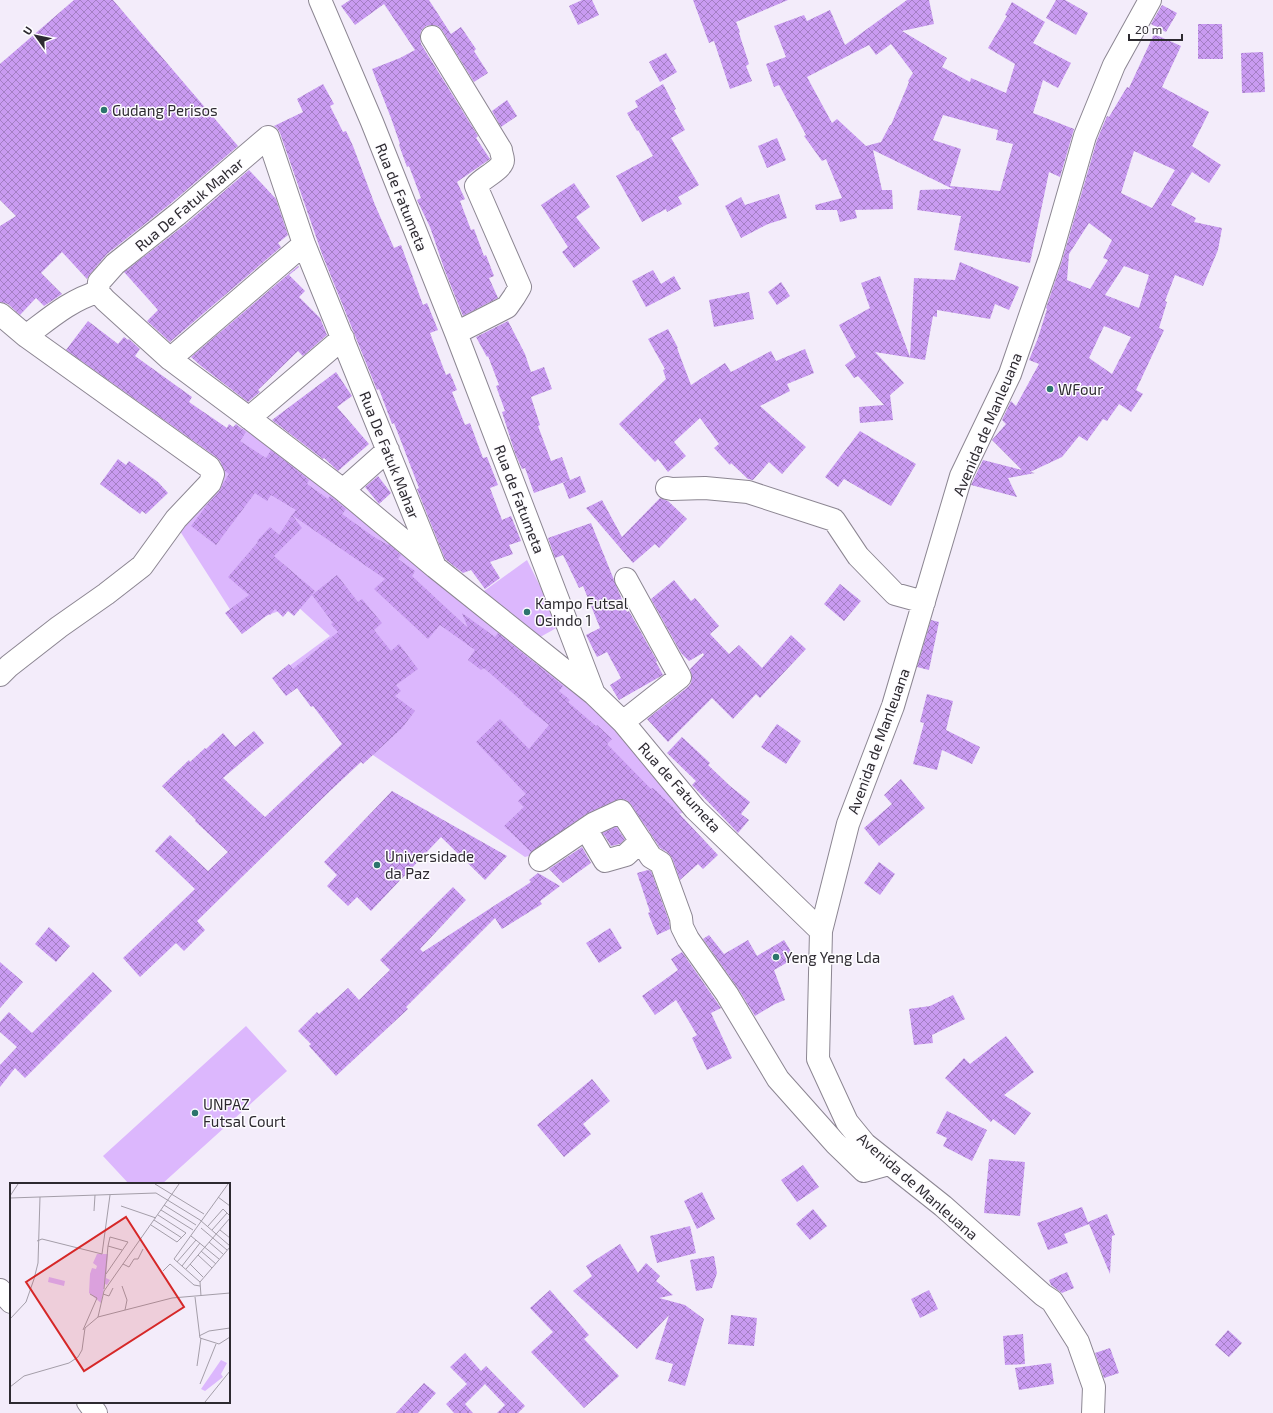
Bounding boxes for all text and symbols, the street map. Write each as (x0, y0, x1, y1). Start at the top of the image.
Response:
north arrow (16, 16, 56, 56)
scale bar (1129, 16, 1182, 42)
text: 20 m (1135, 22, 1162, 36)
text: U (20, 24, 35, 37)
place label: Gudang Perisos (112, 101, 218, 119)
marker: Gudang Perisos (99, 105, 109, 115)
street label: Rua de Fatumeta (372, 140, 432, 254)
street label: Rua De Fatuk Mahar (131, 153, 247, 255)
street label: Avenida de Manleuana (949, 350, 1025, 498)
place label: WFour (1058, 380, 1103, 398)
marker: WFour (1045, 384, 1055, 394)
street label: Rua De Fatuk Mahar (356, 388, 424, 522)
street label: Rua de Fatumeta (491, 442, 549, 556)
place label: Kampo Futsal Osindo 1 (535, 594, 629, 629)
marker: Kampo Futsal Osindo 1 (522, 607, 532, 617)
street label: Avenida de Manleuana (843, 666, 913, 816)
street label: Rua de Fatumeta (635, 738, 725, 836)
place label: Universidade da Paz (385, 847, 474, 882)
marker: Universidade da Paz (372, 860, 382, 870)
place label: Yeng Yeng Lda (784, 948, 880, 966)
marker: Yeng Yeng Lda (771, 952, 781, 962)
place label: UNPAZ Futsal Court (203, 1095, 286, 1130)
marker: UNPAZ Futsal Court (190, 1108, 200, 1118)
street label: Avenida de Manleuana (854, 1129, 982, 1243)
inset map (10, 1183, 230, 1403)

